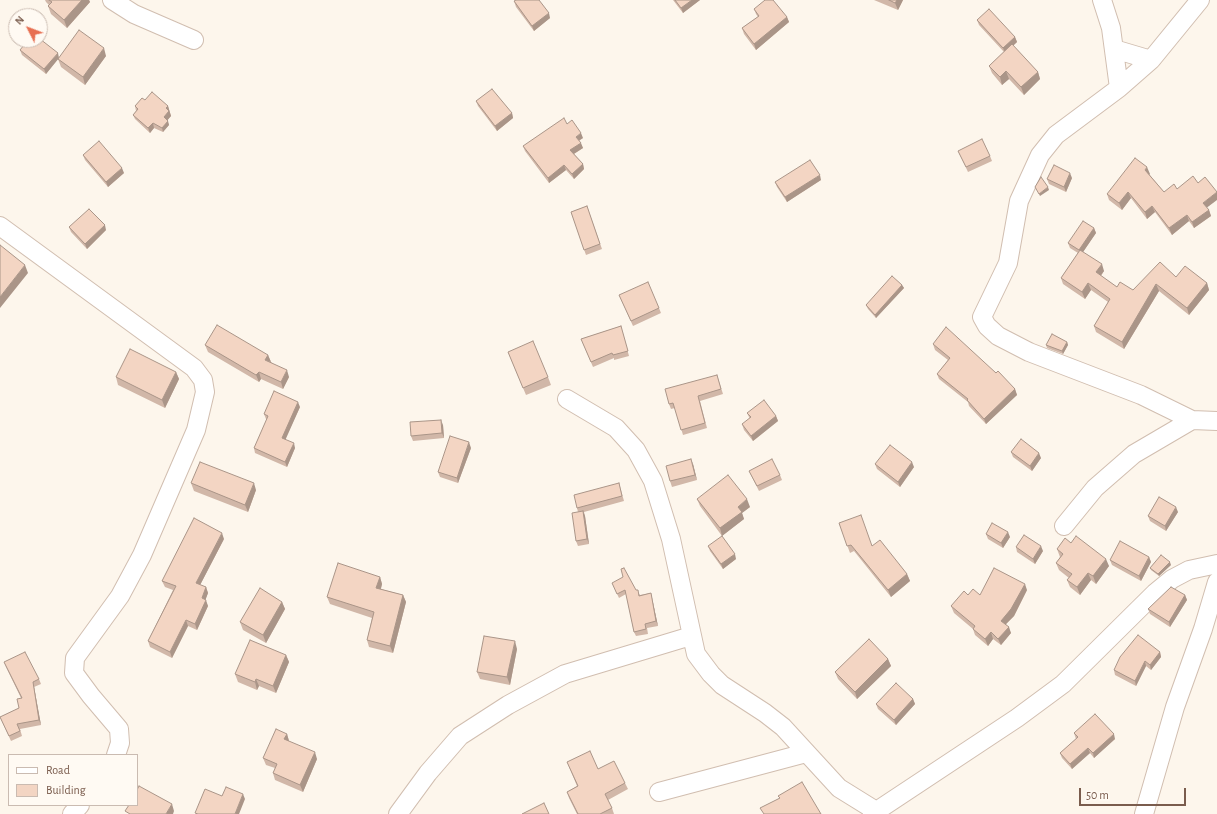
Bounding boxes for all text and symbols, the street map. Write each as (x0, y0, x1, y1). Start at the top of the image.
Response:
north arrow (8, 8, 48, 48)
text: N (13, 14, 26, 27)
legend (8, 754, 138, 806)
text: Road (46, 764, 70, 776)
scale bar (1081, 780, 1188, 806)
text: Building (46, 784, 86, 796)
text: 50 m (1086, 789, 1109, 801)

